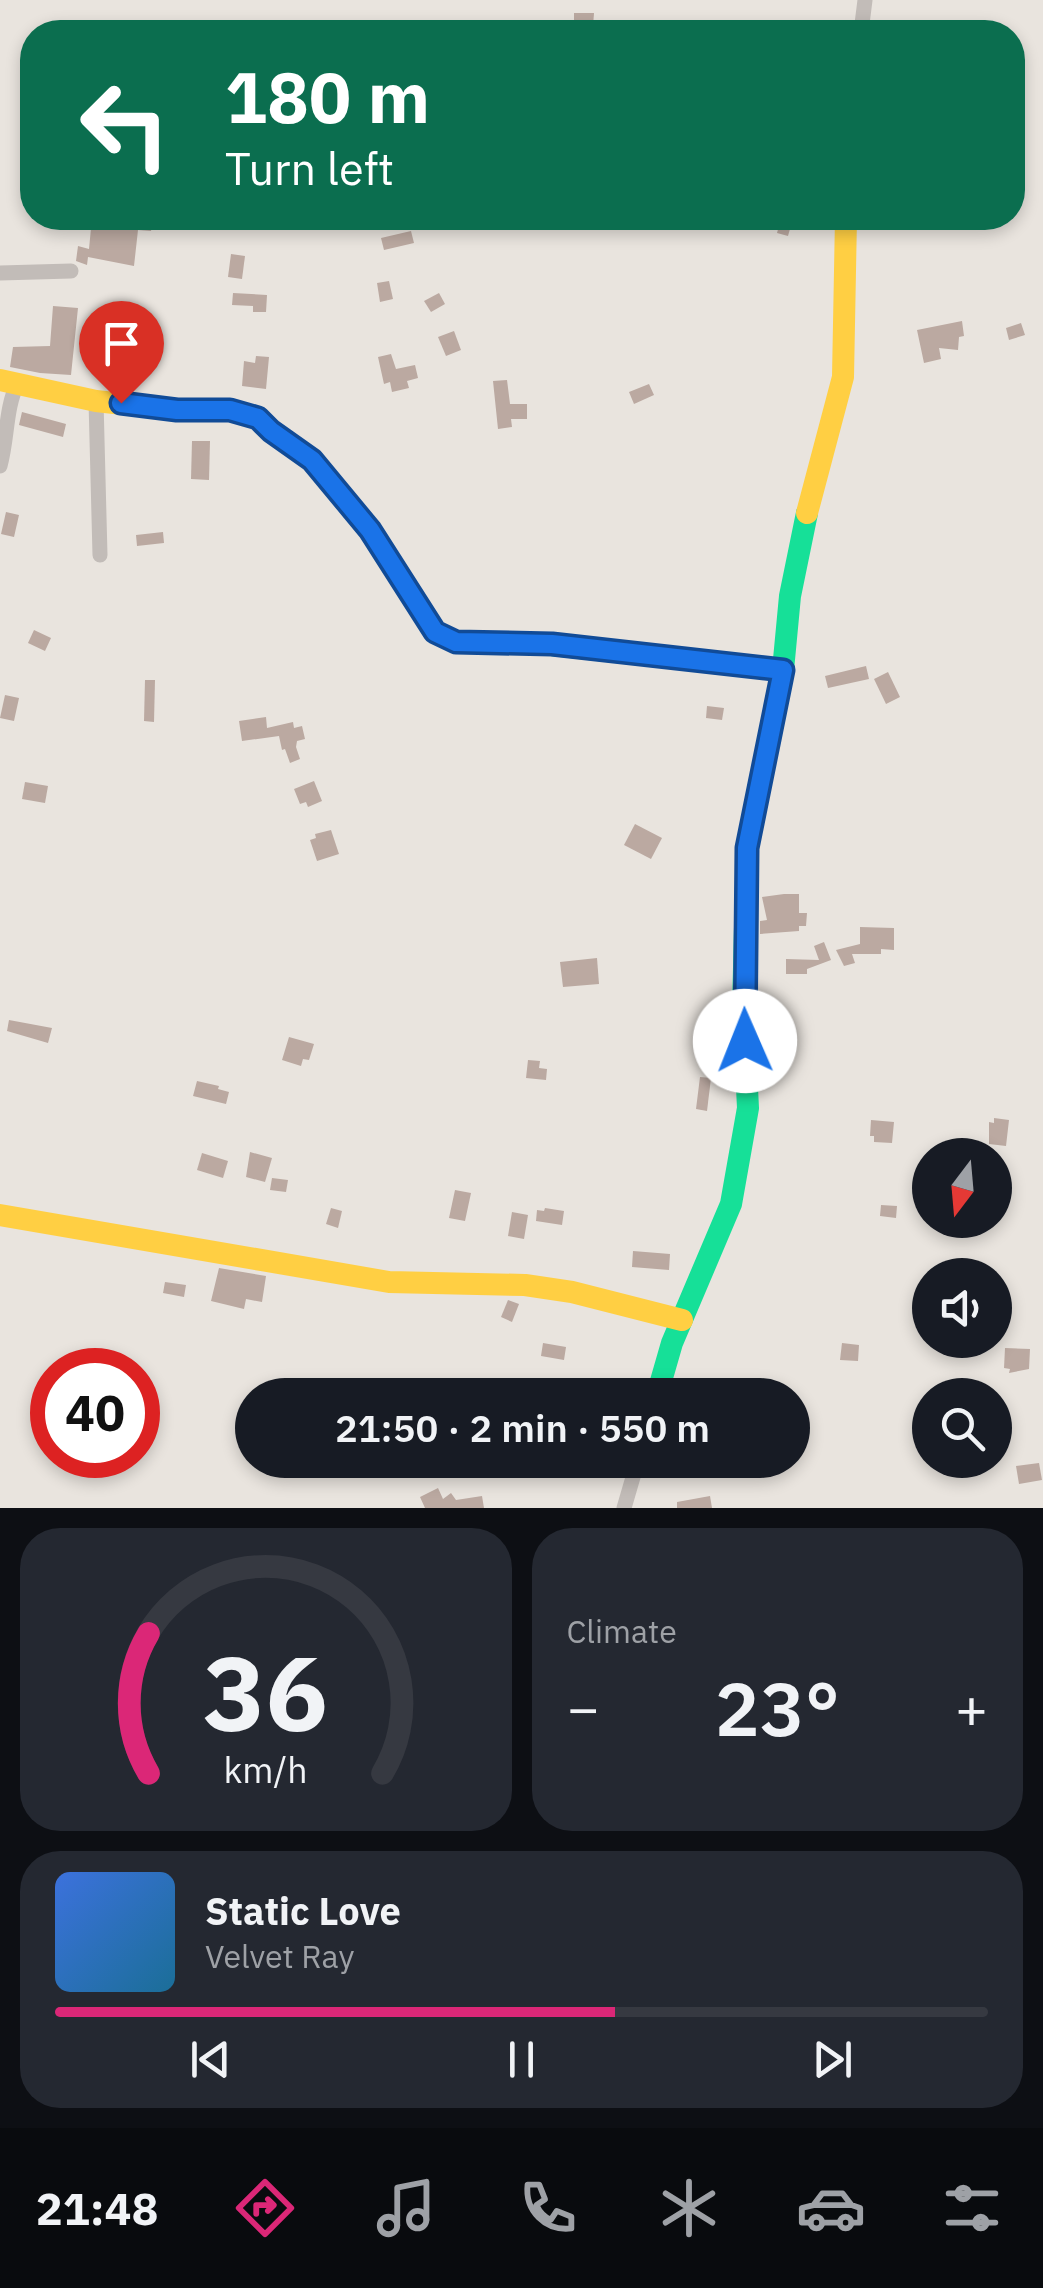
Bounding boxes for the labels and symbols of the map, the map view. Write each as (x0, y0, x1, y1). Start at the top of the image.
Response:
pin (79, 301, 164, 404)
position arrow (693, 989, 797, 1093)
north arrow (912, 1138, 1012, 1238)
speed limit sign: 40 (30, 1348, 160, 1478)

